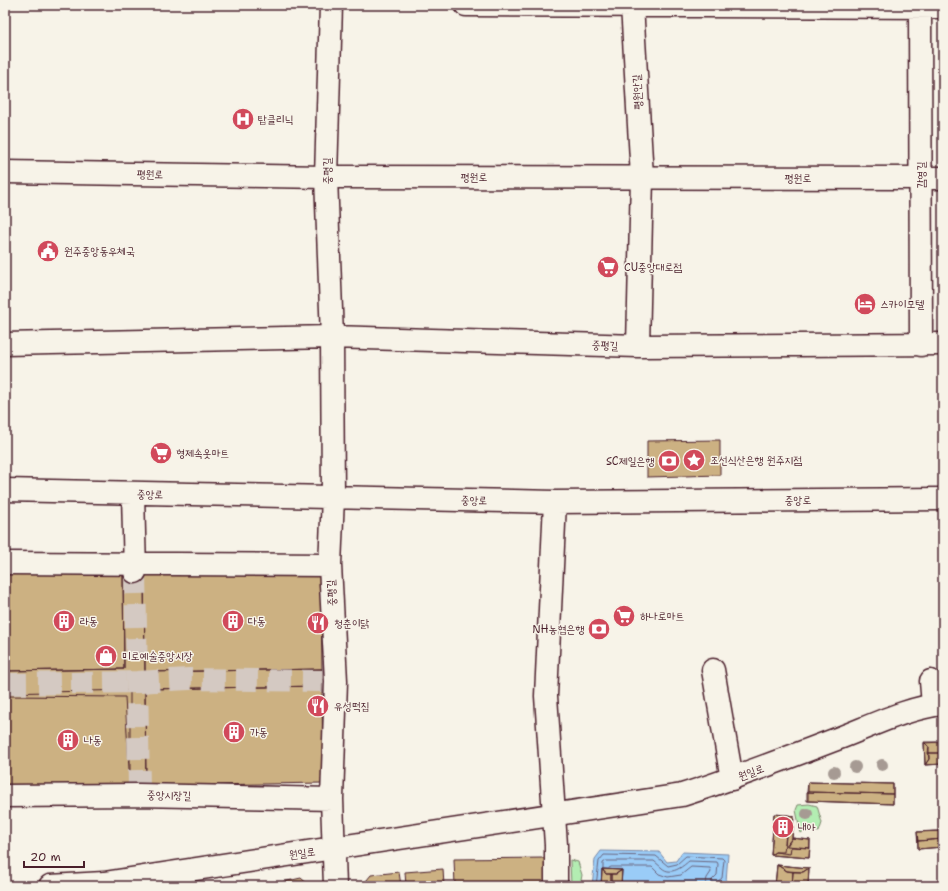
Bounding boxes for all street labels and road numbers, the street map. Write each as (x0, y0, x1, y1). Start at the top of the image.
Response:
street label: 평원안길 (629, 74, 646, 110)
street label: 중평길 (320, 158, 335, 184)
street label: 감영길 (914, 162, 929, 188)
street label: 평원로 (137, 167, 164, 182)
street label: 평원로 (461, 170, 487, 185)
street label: 평원로 (785, 171, 811, 186)
street label: 중평길 (591, 338, 619, 353)
street label: 중앙로 (137, 487, 164, 502)
street label: 중앙로 (461, 493, 488, 508)
street label: 중앙로 (785, 493, 811, 508)
street label: 중평길 (323, 579, 340, 607)
street label: 원일로 (736, 761, 766, 784)
street label: 중앙시장길 (147, 788, 191, 803)
street label: 원일로 (288, 844, 316, 863)

